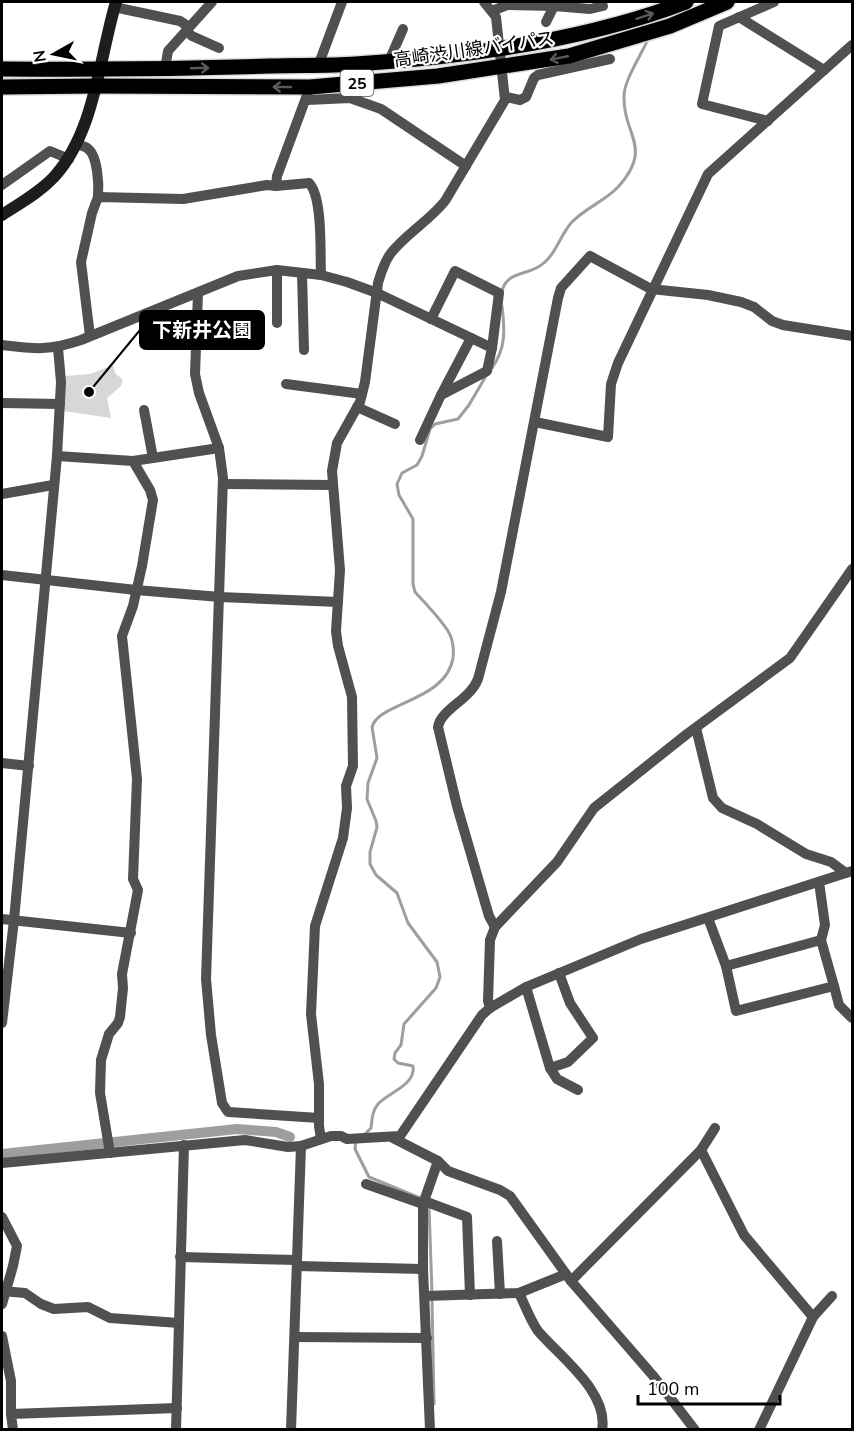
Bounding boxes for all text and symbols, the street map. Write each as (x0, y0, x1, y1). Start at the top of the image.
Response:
one-way arrow (635, 9, 654, 20)
north arrow (24, 24, 84, 84)
street label: 高崎渋川線バイパス (392, 26, 556, 72)
text: N (28, 49, 52, 64)
one-way arrow (549, 53, 569, 64)
one-way arrow (189, 62, 209, 74)
road number: 25 (340, 70, 374, 96)
one-way arrow (272, 81, 292, 93)
callout: 下新井公園 (140, 311, 264, 349)
text: 下新井公園 (152, 317, 252, 344)
scale bar (638, 1368, 780, 1406)
text: 100 m (647, 1377, 699, 1401)

